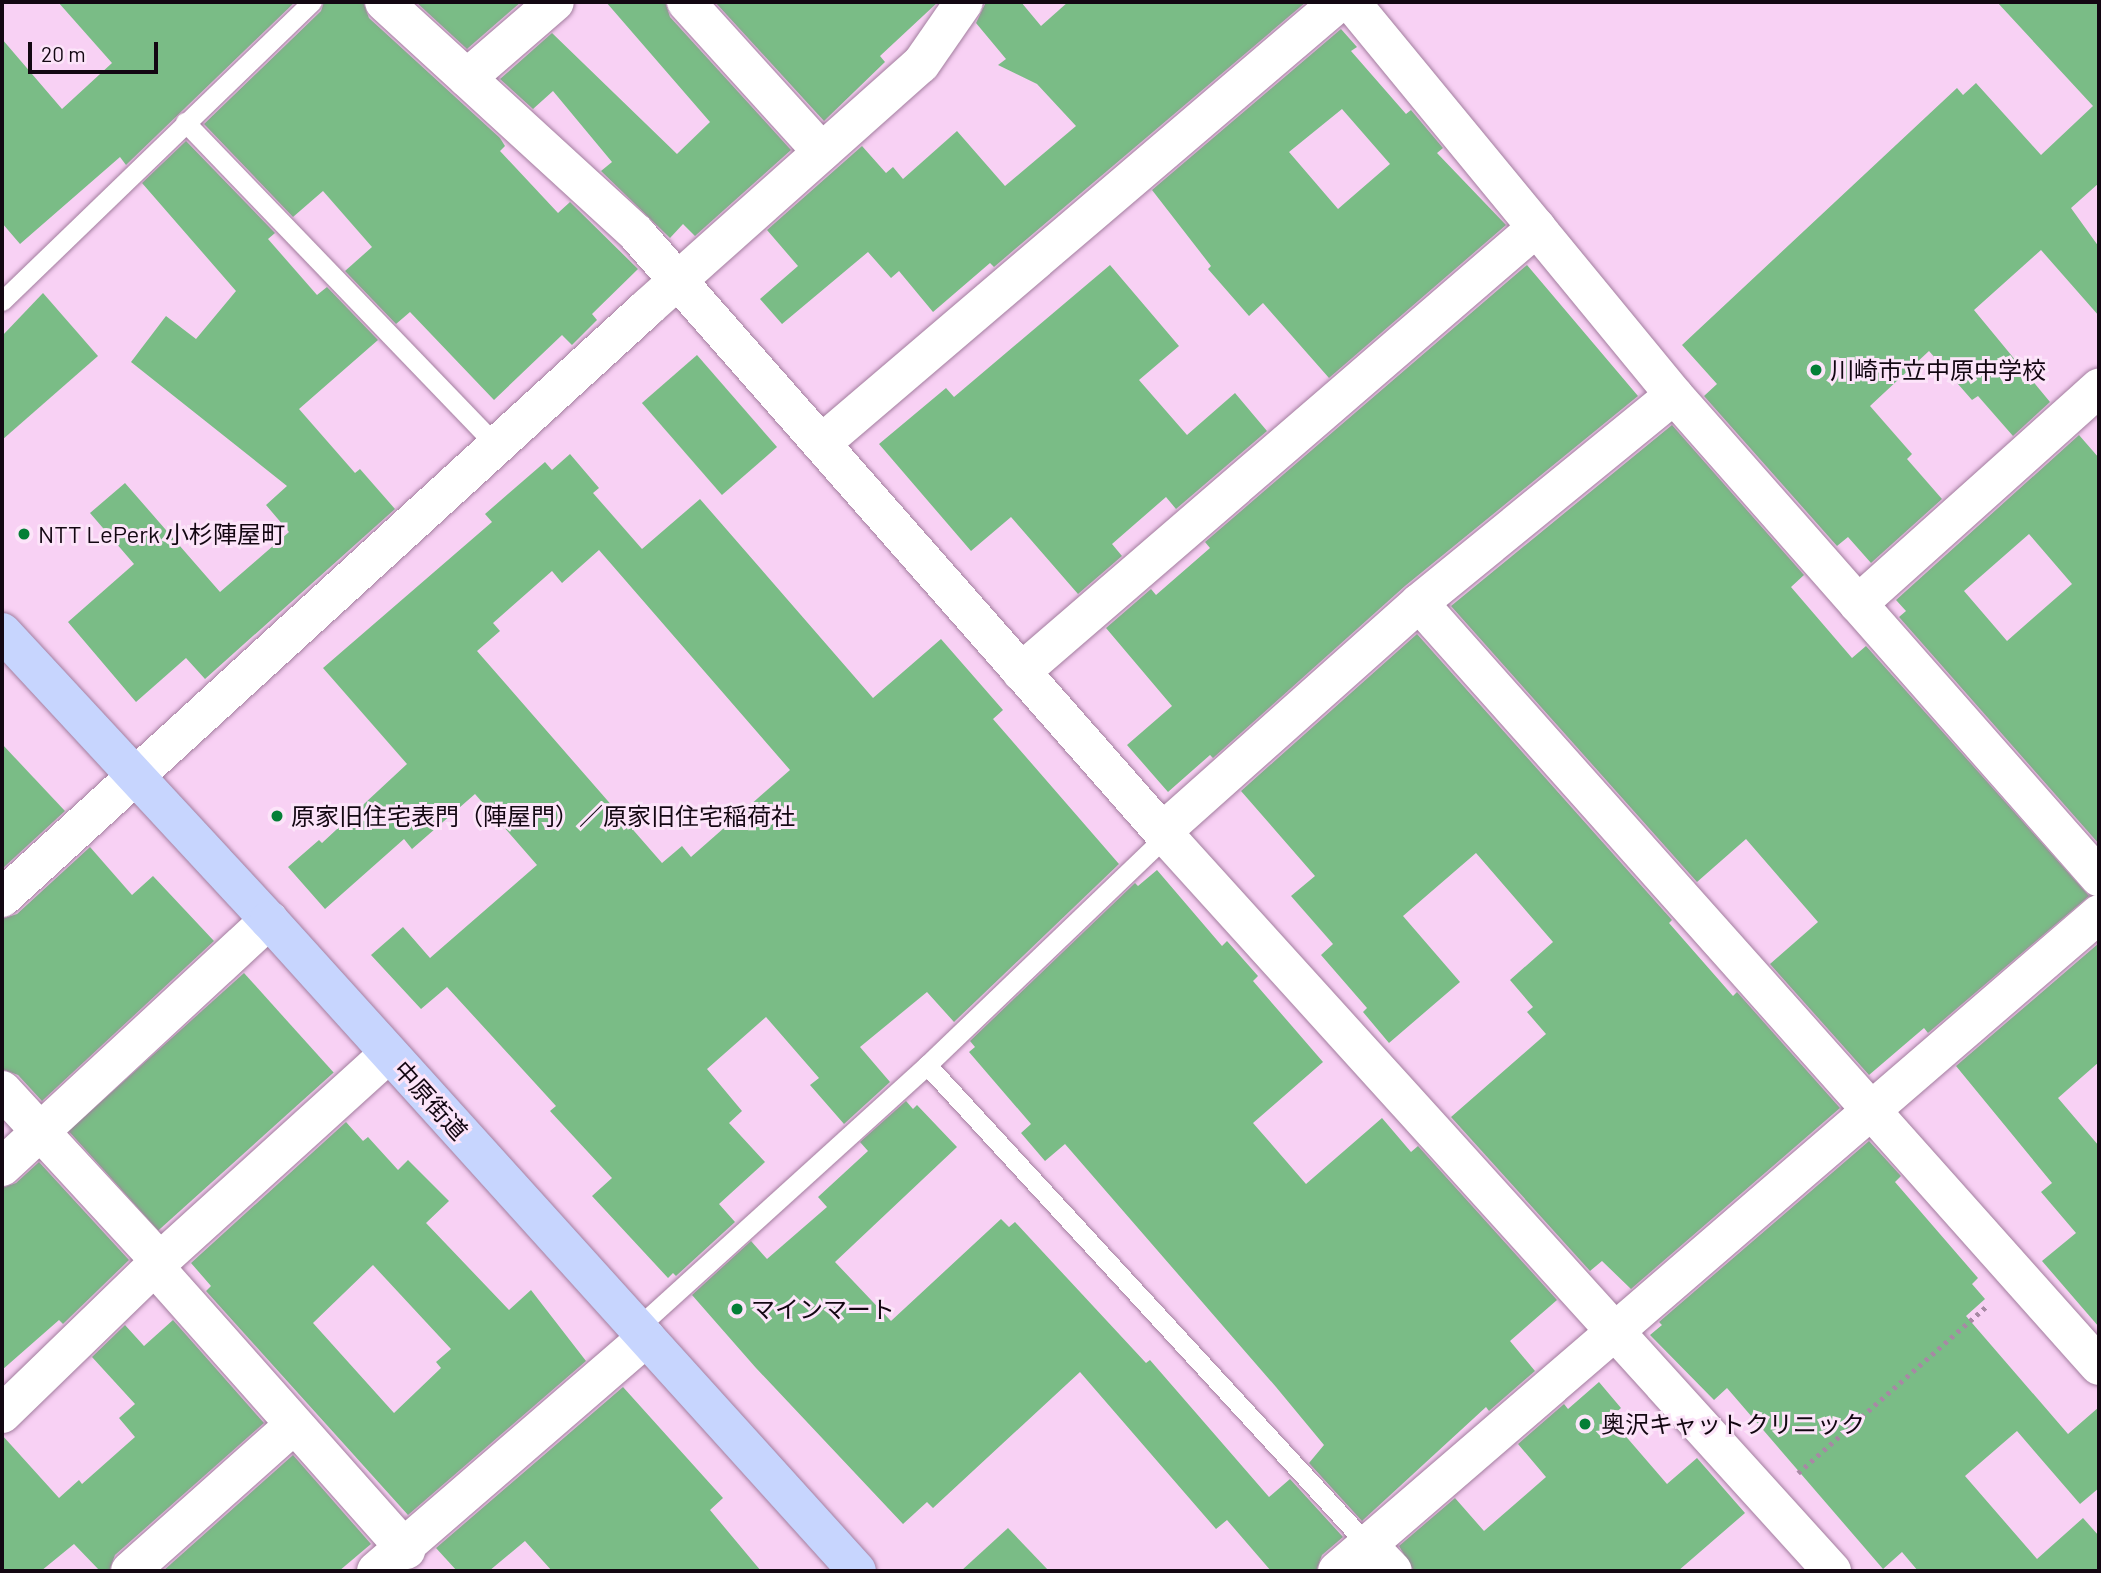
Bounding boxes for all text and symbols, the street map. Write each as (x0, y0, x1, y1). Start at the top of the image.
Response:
scale bar (32, 28, 161, 72)
text: 20 m (41, 41, 86, 66)
place label: 川崎市立中原中学校 (1830, 356, 2046, 384)
marker: 川崎市立中原中学校 (1808, 362, 1824, 378)
place label: NTT LePerk 小杉陣屋町 (38, 520, 285, 548)
marker: NTT LePerk 小杉陣屋町 (16, 526, 32, 542)
place label: 原家旧住宅表門（陣屋門）／原家旧住宅稲荷社 (291, 802, 795, 830)
marker: 原家旧住宅表門（陣屋門）／原家旧住宅稲荷社 (269, 808, 285, 824)
street label: 中原街道 (388, 1055, 474, 1145)
place label: マインマート (751, 1295, 895, 1323)
marker: マインマート (729, 1301, 745, 1317)
place label: 奥沢キャットクリニック (1601, 1410, 1865, 1438)
marker: 奥沢キャットクリニック (1575, 1414, 1595, 1434)

